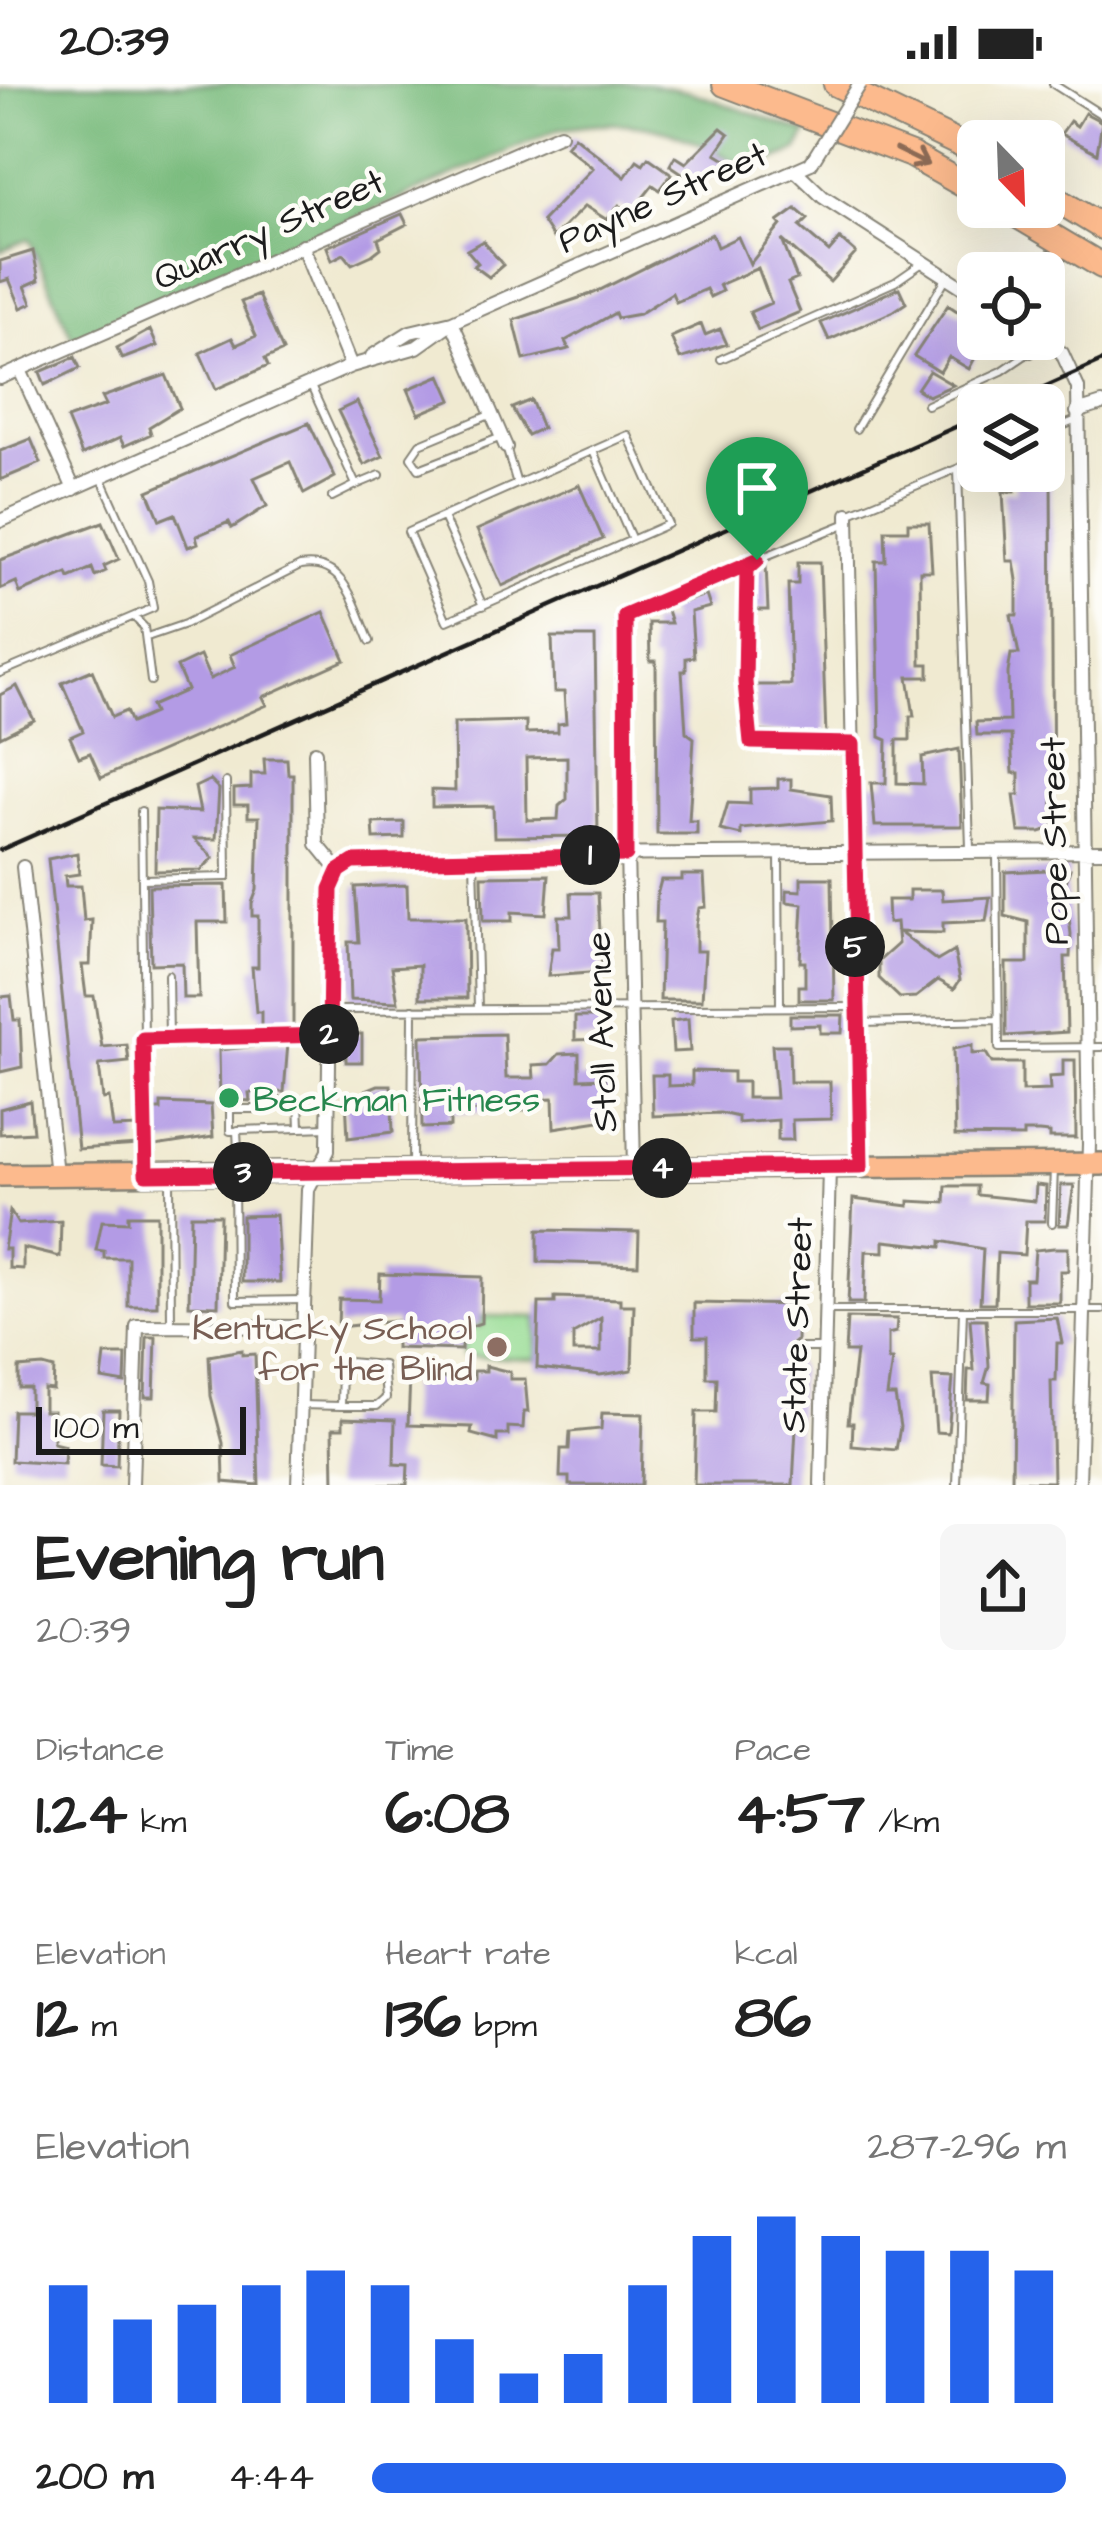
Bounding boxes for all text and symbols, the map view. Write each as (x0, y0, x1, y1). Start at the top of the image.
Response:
text: 20:39 (60, 11, 170, 73)
north arrow (957, 120, 1065, 228)
map controls (957, 120, 1065, 492)
street label: Payne Street (550, 129, 776, 267)
one-way arrow (893, 146, 929, 169)
street label: Quarry Street (146, 157, 393, 304)
button: locate (957, 252, 1065, 360)
button: layers (957, 384, 1065, 492)
pin (706, 437, 808, 560)
icon: arrive (724, 455, 790, 521)
street label: Pope Street (1028, 736, 1083, 945)
pin: 1 (560, 825, 620, 885)
text: 1 (588, 832, 592, 878)
pin: 5 (825, 917, 885, 977)
text: 5 (843, 924, 867, 970)
street label: Stoll Avenue (574, 931, 631, 1133)
pin: 2 (299, 1004, 359, 1064)
text: 2 (320, 1011, 338, 1057)
place label: Beckman Fitness (253, 1075, 540, 1126)
marker: Beckman Fitness (216, 1085, 242, 1111)
pin: 4 (632, 1138, 692, 1198)
pin: 3 (213, 1142, 273, 1202)
text: 4 (651, 1145, 673, 1191)
text: 3 (235, 1149, 251, 1195)
street label: State Street (768, 1216, 827, 1434)
place label: Kentucky School for the Blind (192, 1303, 473, 1395)
marker: Kentucky School for the Blind (484, 1334, 510, 1360)
scale bar (36, 1401, 246, 1454)
text: 100 m (54, 1405, 139, 1451)
text: Evening run (36, 1514, 384, 1606)
button: share (940, 1524, 1066, 1650)
text: 20:39 (36, 1605, 131, 1659)
text: Distance (36, 1727, 164, 1773)
text: Time (385, 1727, 454, 1773)
text: Pace (735, 1727, 811, 1773)
text: 1.24 (36, 1773, 127, 1856)
text: 6:08 (385, 1773, 510, 1856)
text: 4:57 (735, 1773, 865, 1856)
text: km (127, 1799, 186, 1845)
text: /km (865, 1799, 939, 1845)
text: Elevation (36, 1931, 166, 1977)
text: Heart rate (385, 1931, 551, 1977)
text: kcal (735, 1931, 798, 1977)
text: 12 (36, 1977, 78, 2060)
text: 136 (385, 1977, 461, 2060)
text: 86 (735, 1977, 811, 2060)
text: m (78, 2003, 117, 2049)
text: bpm (461, 2003, 537, 2049)
text: Elevation (36, 2121, 190, 2175)
text: 287–296 m (867, 2121, 1066, 2175)
text: 200 m (36, 2451, 154, 2505)
text: 4:44 (228, 2451, 314, 2505)

